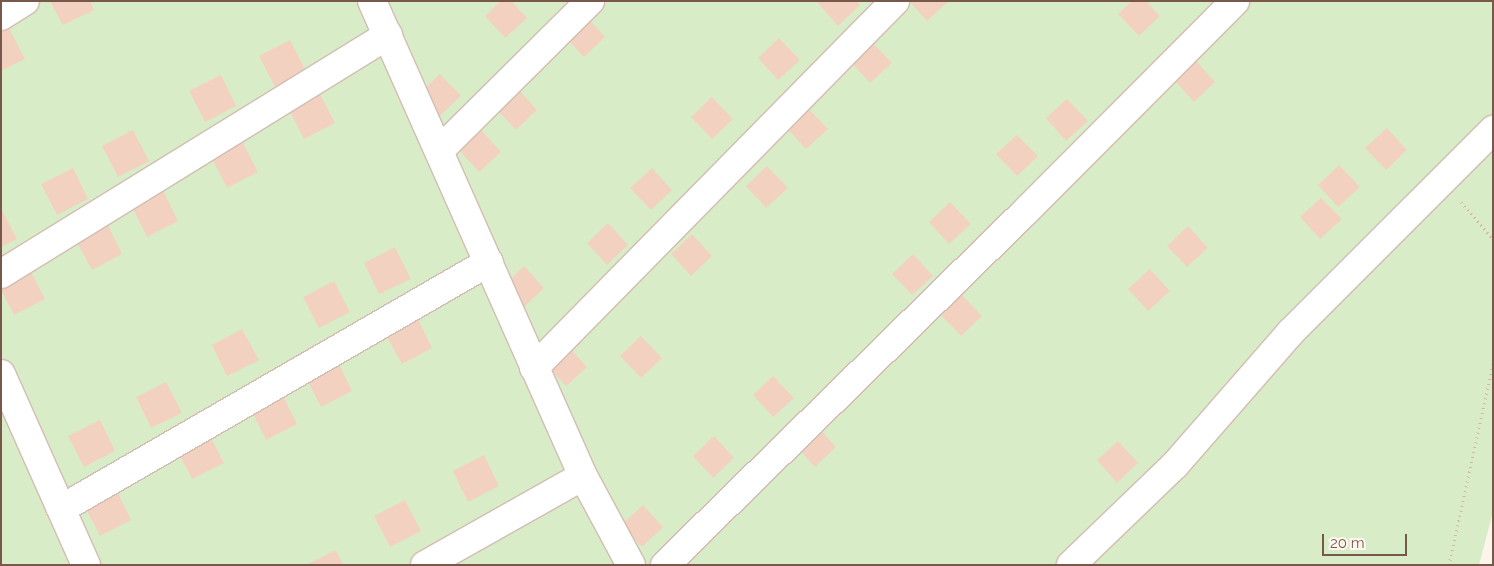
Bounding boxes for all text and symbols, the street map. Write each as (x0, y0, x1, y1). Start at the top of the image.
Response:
scale bar (1324, 524, 1409, 556)
text: 20 m (1330, 534, 1365, 552)

